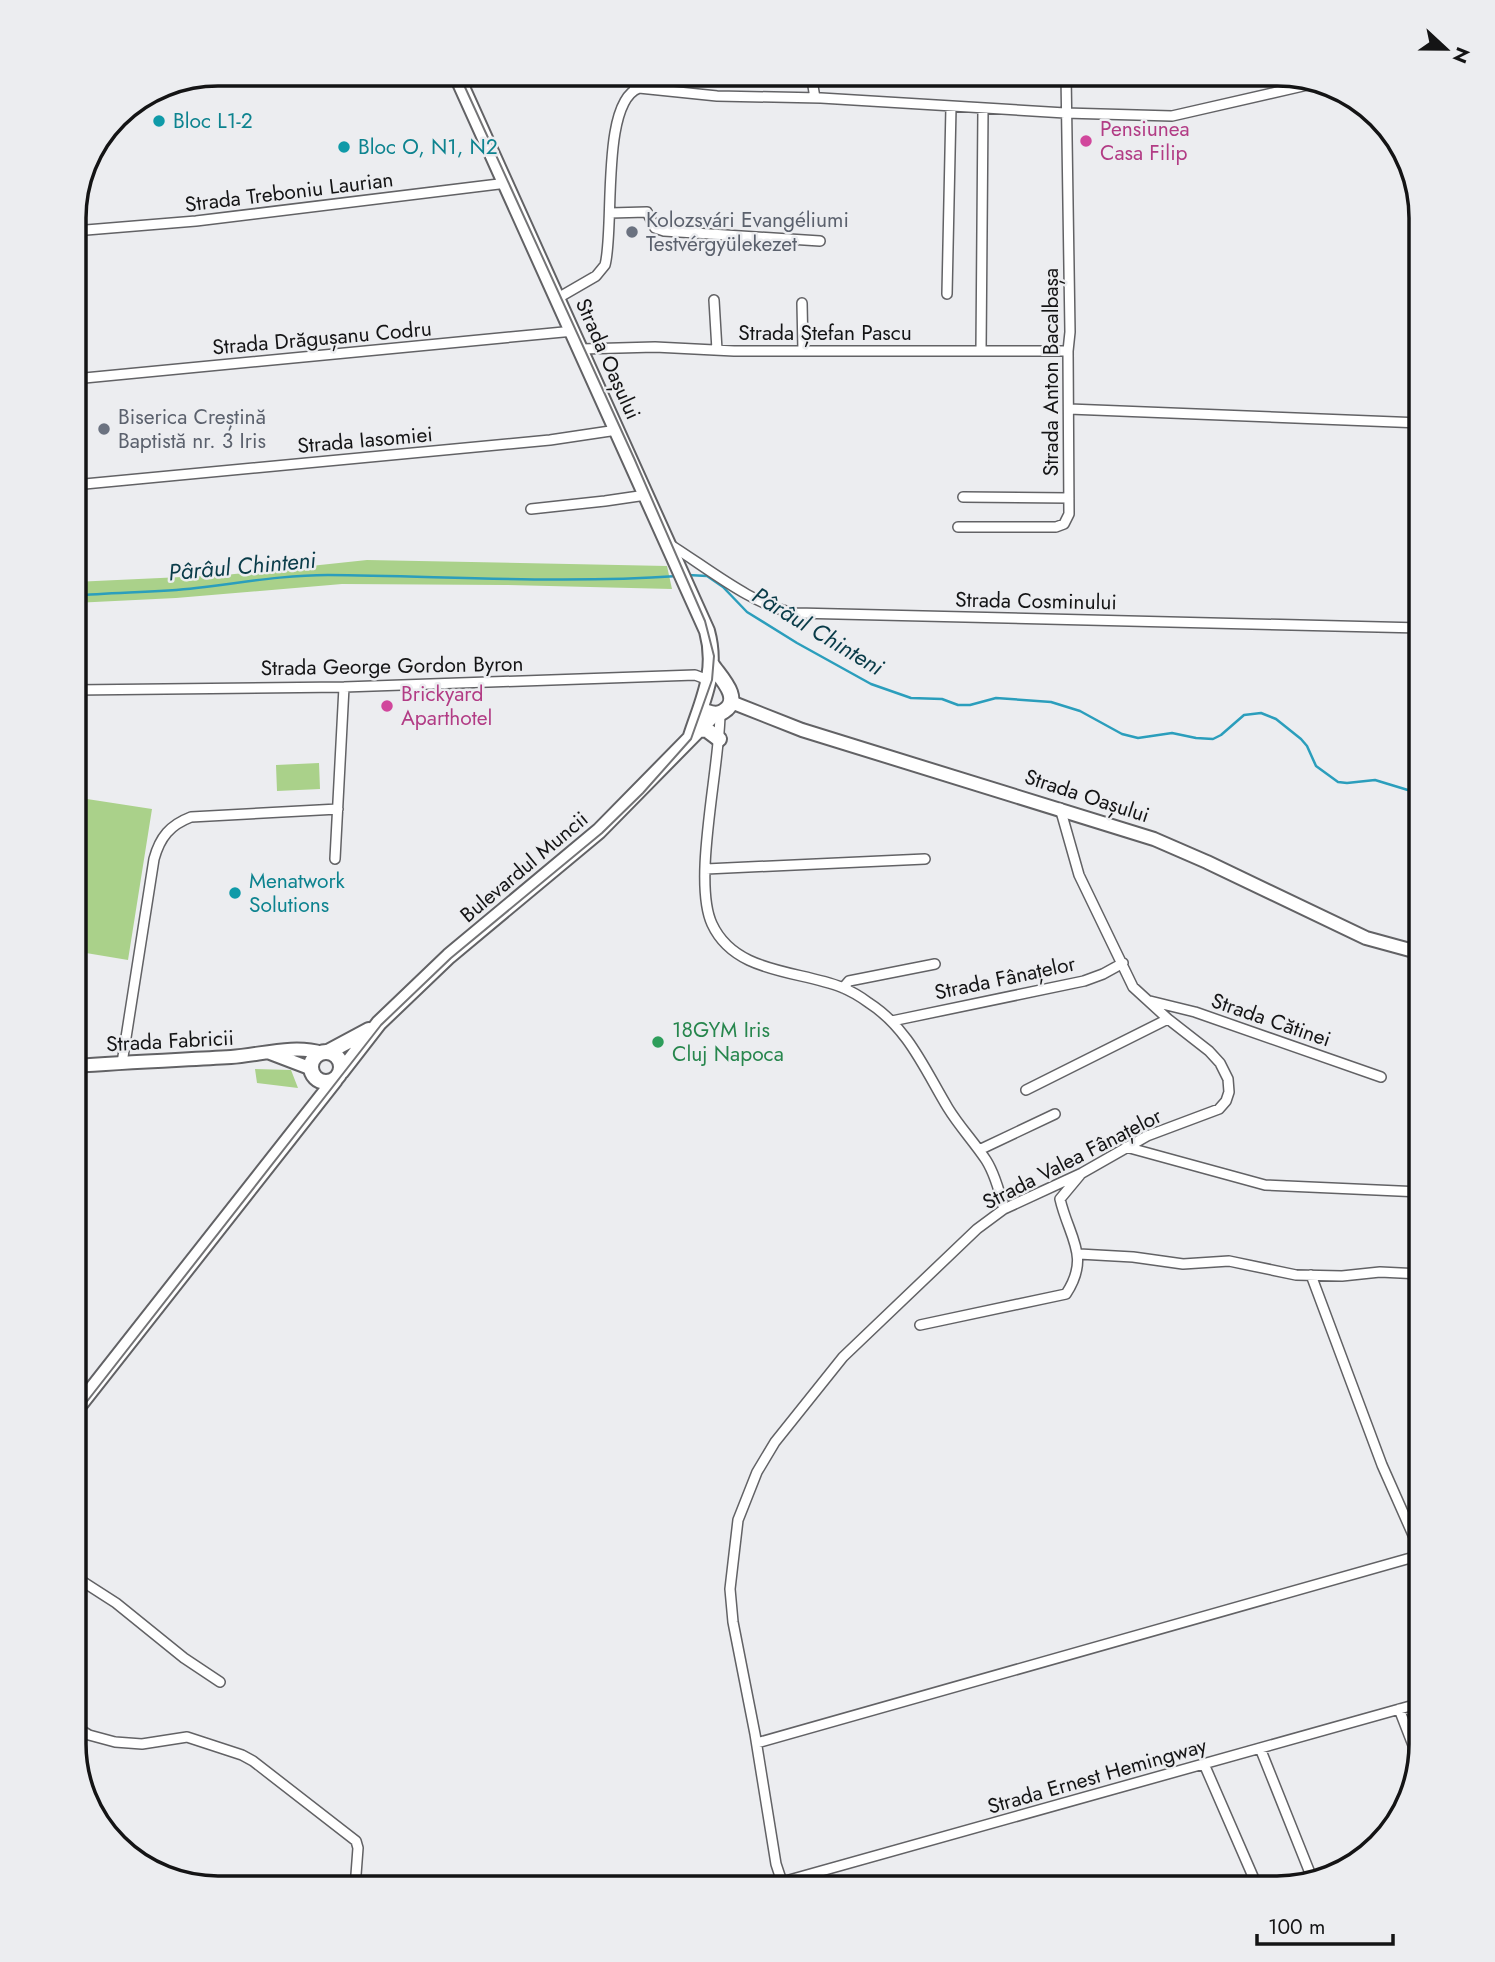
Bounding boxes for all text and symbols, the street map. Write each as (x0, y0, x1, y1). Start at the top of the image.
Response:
north arrow (1411, 14, 1481, 84)
text: N (1446, 43, 1477, 67)
place label: Bloc L1-2 (173, 106, 253, 136)
marker: Bloc L1-2 (151, 113, 167, 129)
place label: Pensiunea Casa Filip (1100, 114, 1190, 168)
place label: Bloc O, N1, N2 (358, 132, 498, 162)
marker: Pensiunea Casa Filip (1078, 133, 1094, 149)
marker: Bloc O, N1, N2 (336, 139, 352, 155)
street label: Strada Treboniu Laurian (183, 164, 395, 220)
place label: Kolozsvári Evangéliumi Testvérgyülekezet (646, 205, 849, 259)
marker: Kolozsvári Evangéliumi Testvérgyülekezet (624, 224, 640, 240)
street label: Strada Anton Bacalbașa (1036, 268, 1066, 476)
street label: Strada Oașului (568, 294, 648, 424)
street label: Strada Drăgușanu Codru (211, 313, 433, 363)
street label: Strada Ștefan Pascu (738, 318, 912, 348)
place label: Biserica Creștină Baptistă nr. 3 Iris (118, 402, 266, 456)
street label: Strada Iasomiei (296, 419, 434, 461)
marker: Biserica Creștină Baptistă nr. 3 Iris (96, 421, 112, 437)
water label: Pârâul Chinteni (167, 543, 318, 589)
water label: Pârâul Chinteni (746, 578, 891, 684)
street label: Strada Cosminului (955, 585, 1117, 617)
street label: Strada George Gordon Byron (260, 649, 524, 683)
place label: Brickyard Aparthotel (401, 679, 492, 733)
marker: Brickyard Aparthotel (379, 698, 395, 714)
street label: Strada Oașului (1021, 762, 1153, 830)
street label: Bulevardul Muncii (454, 804, 594, 930)
place label: Menatwork Solutions (249, 866, 346, 920)
marker: Menatwork Solutions (227, 885, 243, 901)
street label: Strada Fânațelor (932, 948, 1079, 1008)
street label: Strada Cătinei (1207, 986, 1335, 1054)
place label: 18GYM Iris Cluj Napoca (672, 1015, 784, 1069)
street label: Strada Fabricii (105, 1023, 235, 1059)
marker: 18GYM Iris Cluj Napoca (650, 1034, 666, 1050)
street label: Strada Valea Fânațelor (977, 1100, 1167, 1217)
street label: Strada Ernest Hemingway (984, 1730, 1211, 1822)
scale bar (1257, 1902, 1394, 1946)
text: 100 m (1268, 1912, 1325, 1942)

